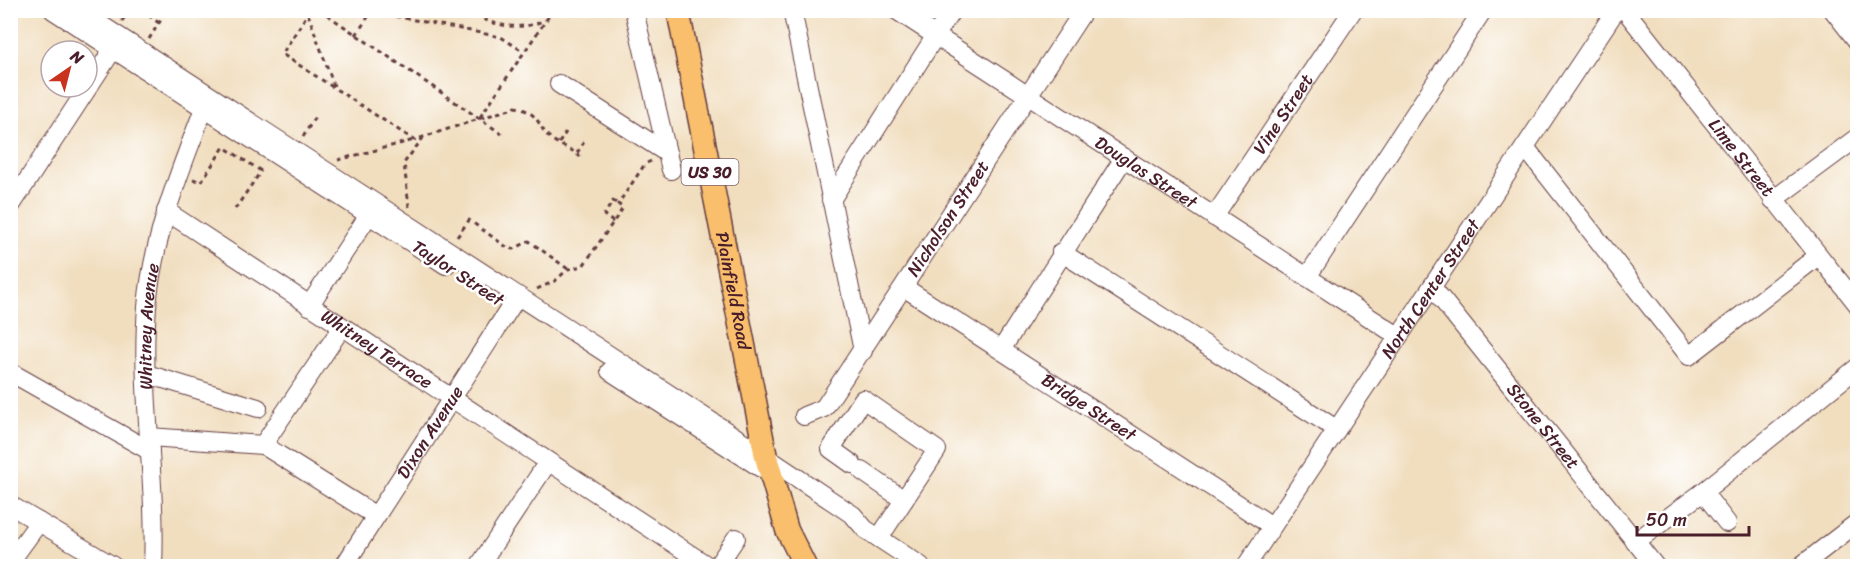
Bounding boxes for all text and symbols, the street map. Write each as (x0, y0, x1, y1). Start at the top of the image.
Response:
north arrow (39, 39, 99, 99)
text: N (64, 41, 91, 73)
street label: Vine Street (1244, 67, 1322, 161)
street label: Lime Street (1700, 111, 1783, 204)
street label: Douglas Street (1088, 127, 1204, 218)
street label: Nicholson Street (898, 153, 998, 283)
road number: US 30 (682, 159, 738, 185)
street label: North Center Street (1372, 212, 1489, 365)
street label: Plainfield Road (706, 229, 761, 354)
street label: Taylor Street (405, 231, 511, 315)
street label: Whitney Avenue (129, 260, 169, 390)
street label: Whitney Terrace (314, 301, 439, 398)
street label: Bridge Street (1035, 364, 1143, 450)
street label: Stone Street (1498, 376, 1588, 477)
street label: Dixon Avenue (388, 379, 472, 485)
scale bar (1637, 499, 1750, 537)
text: 50 m (1646, 504, 1687, 536)

